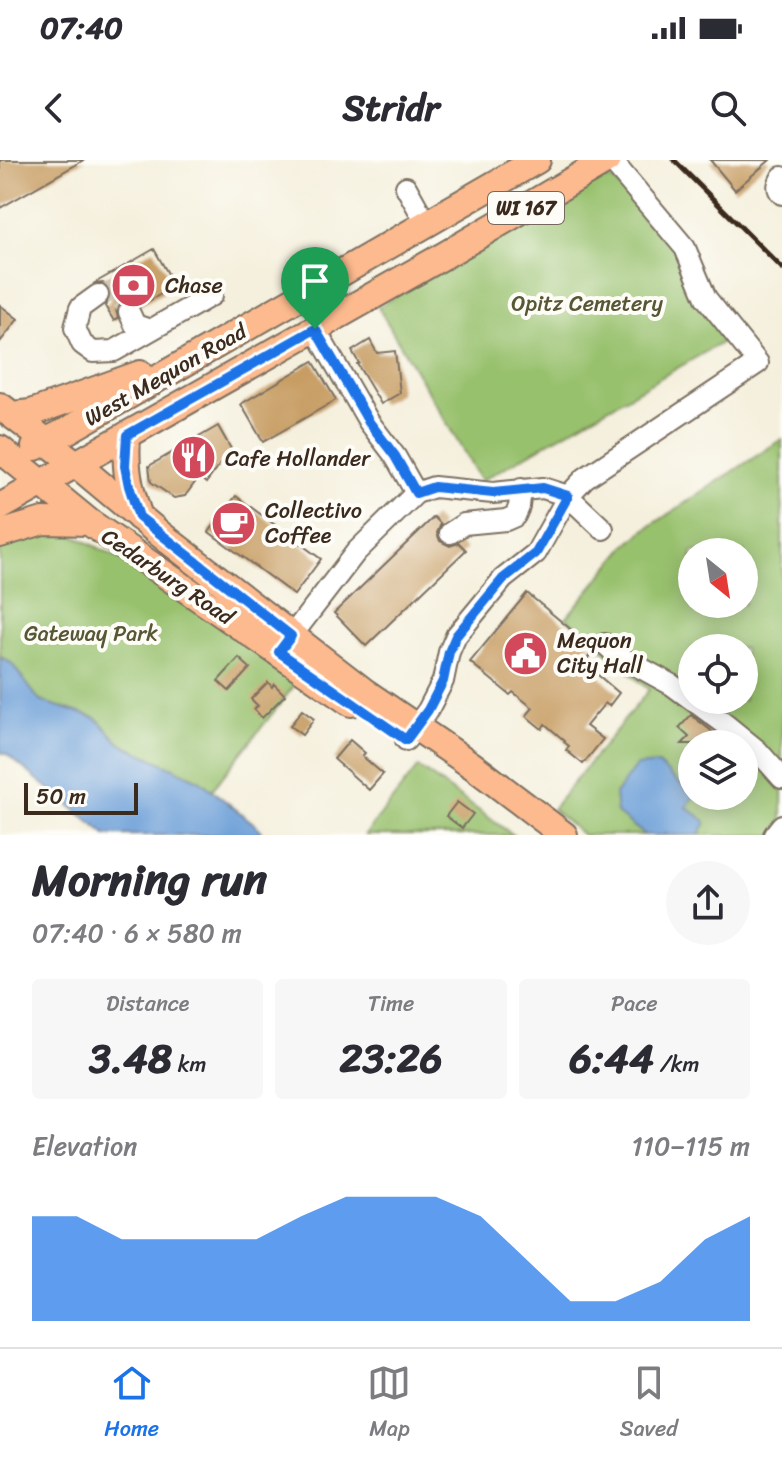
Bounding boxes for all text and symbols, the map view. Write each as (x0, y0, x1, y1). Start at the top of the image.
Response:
text: 07:40 (40, 1, 123, 55)
text: Stridr (343, 76, 439, 140)
icon: back (32, 86, 76, 130)
icon: search (706, 86, 750, 130)
road number: WI 167 (488, 192, 564, 224)
pin (281, 247, 349, 329)
icon: arrive (293, 259, 337, 303)
bank icon: Chase (110, 261, 158, 309)
place label: Chase (165, 266, 223, 305)
park label: Opitz Cemetery (511, 284, 663, 323)
street label: West Mequon Road (77, 311, 255, 437)
restaurant icon: Cafe Hollander (170, 434, 218, 482)
place label: Cafe Hollander (225, 439, 371, 478)
place label: Collectivo Coffee (265, 491, 362, 555)
cafe icon: Collectivo Coffee (210, 499, 258, 547)
street label: Cedarburg Road (93, 517, 243, 636)
north arrow (678, 538, 758, 618)
map controls (678, 538, 758, 810)
park label: Gateway Park (24, 614, 158, 653)
place label: Mequon City Hall (557, 621, 643, 685)
public building icon: Mequon City Hall (502, 629, 550, 677)
button: locate (678, 634, 758, 714)
button: layers (678, 730, 758, 810)
text: 50 m (36, 777, 86, 816)
scale bar (24, 779, 138, 815)
text: Morning run (32, 841, 267, 919)
button: share (666, 861, 750, 945)
text: 07:40 · 6 × 580 m (32, 910, 242, 956)
text: Distance (106, 984, 189, 1023)
text: Time (368, 984, 414, 1023)
text: Pace (611, 984, 658, 1023)
text: 3.48 (89, 1023, 172, 1094)
text: 23:26 (340, 1023, 442, 1094)
text: 6:44 (569, 1023, 654, 1094)
text: km (172, 1045, 206, 1084)
text: /km (654, 1045, 699, 1084)
text: Elevation (32, 1123, 137, 1169)
text: 110–115 m (632, 1123, 750, 1169)
tab: Home (104, 1361, 159, 1448)
tab: Map (367, 1361, 411, 1448)
tab: Saved (620, 1361, 678, 1448)

